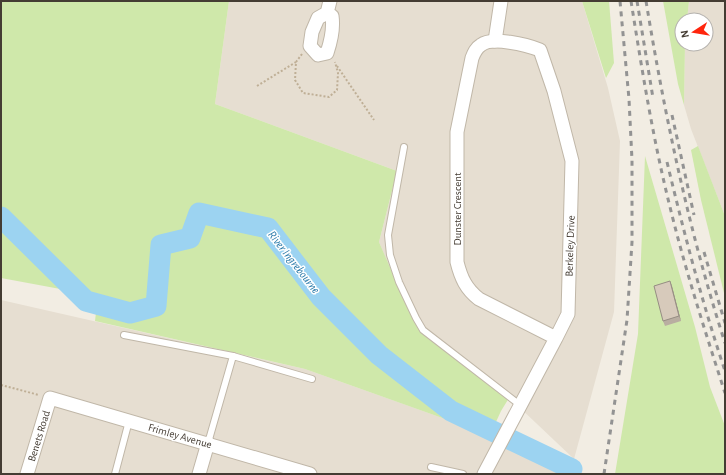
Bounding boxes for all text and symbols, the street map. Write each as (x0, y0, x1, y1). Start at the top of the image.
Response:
north arrow (674, 12, 714, 52)
text: N (679, 29, 691, 39)
street label: Dunster Crescent (452, 172, 463, 245)
street label: Berkeley Drive (563, 215, 577, 277)
water label: River Ingrebourne (266, 228, 322, 296)
street label: Benets Road (26, 409, 52, 463)
street label: Frimley Avenue (147, 422, 213, 450)

